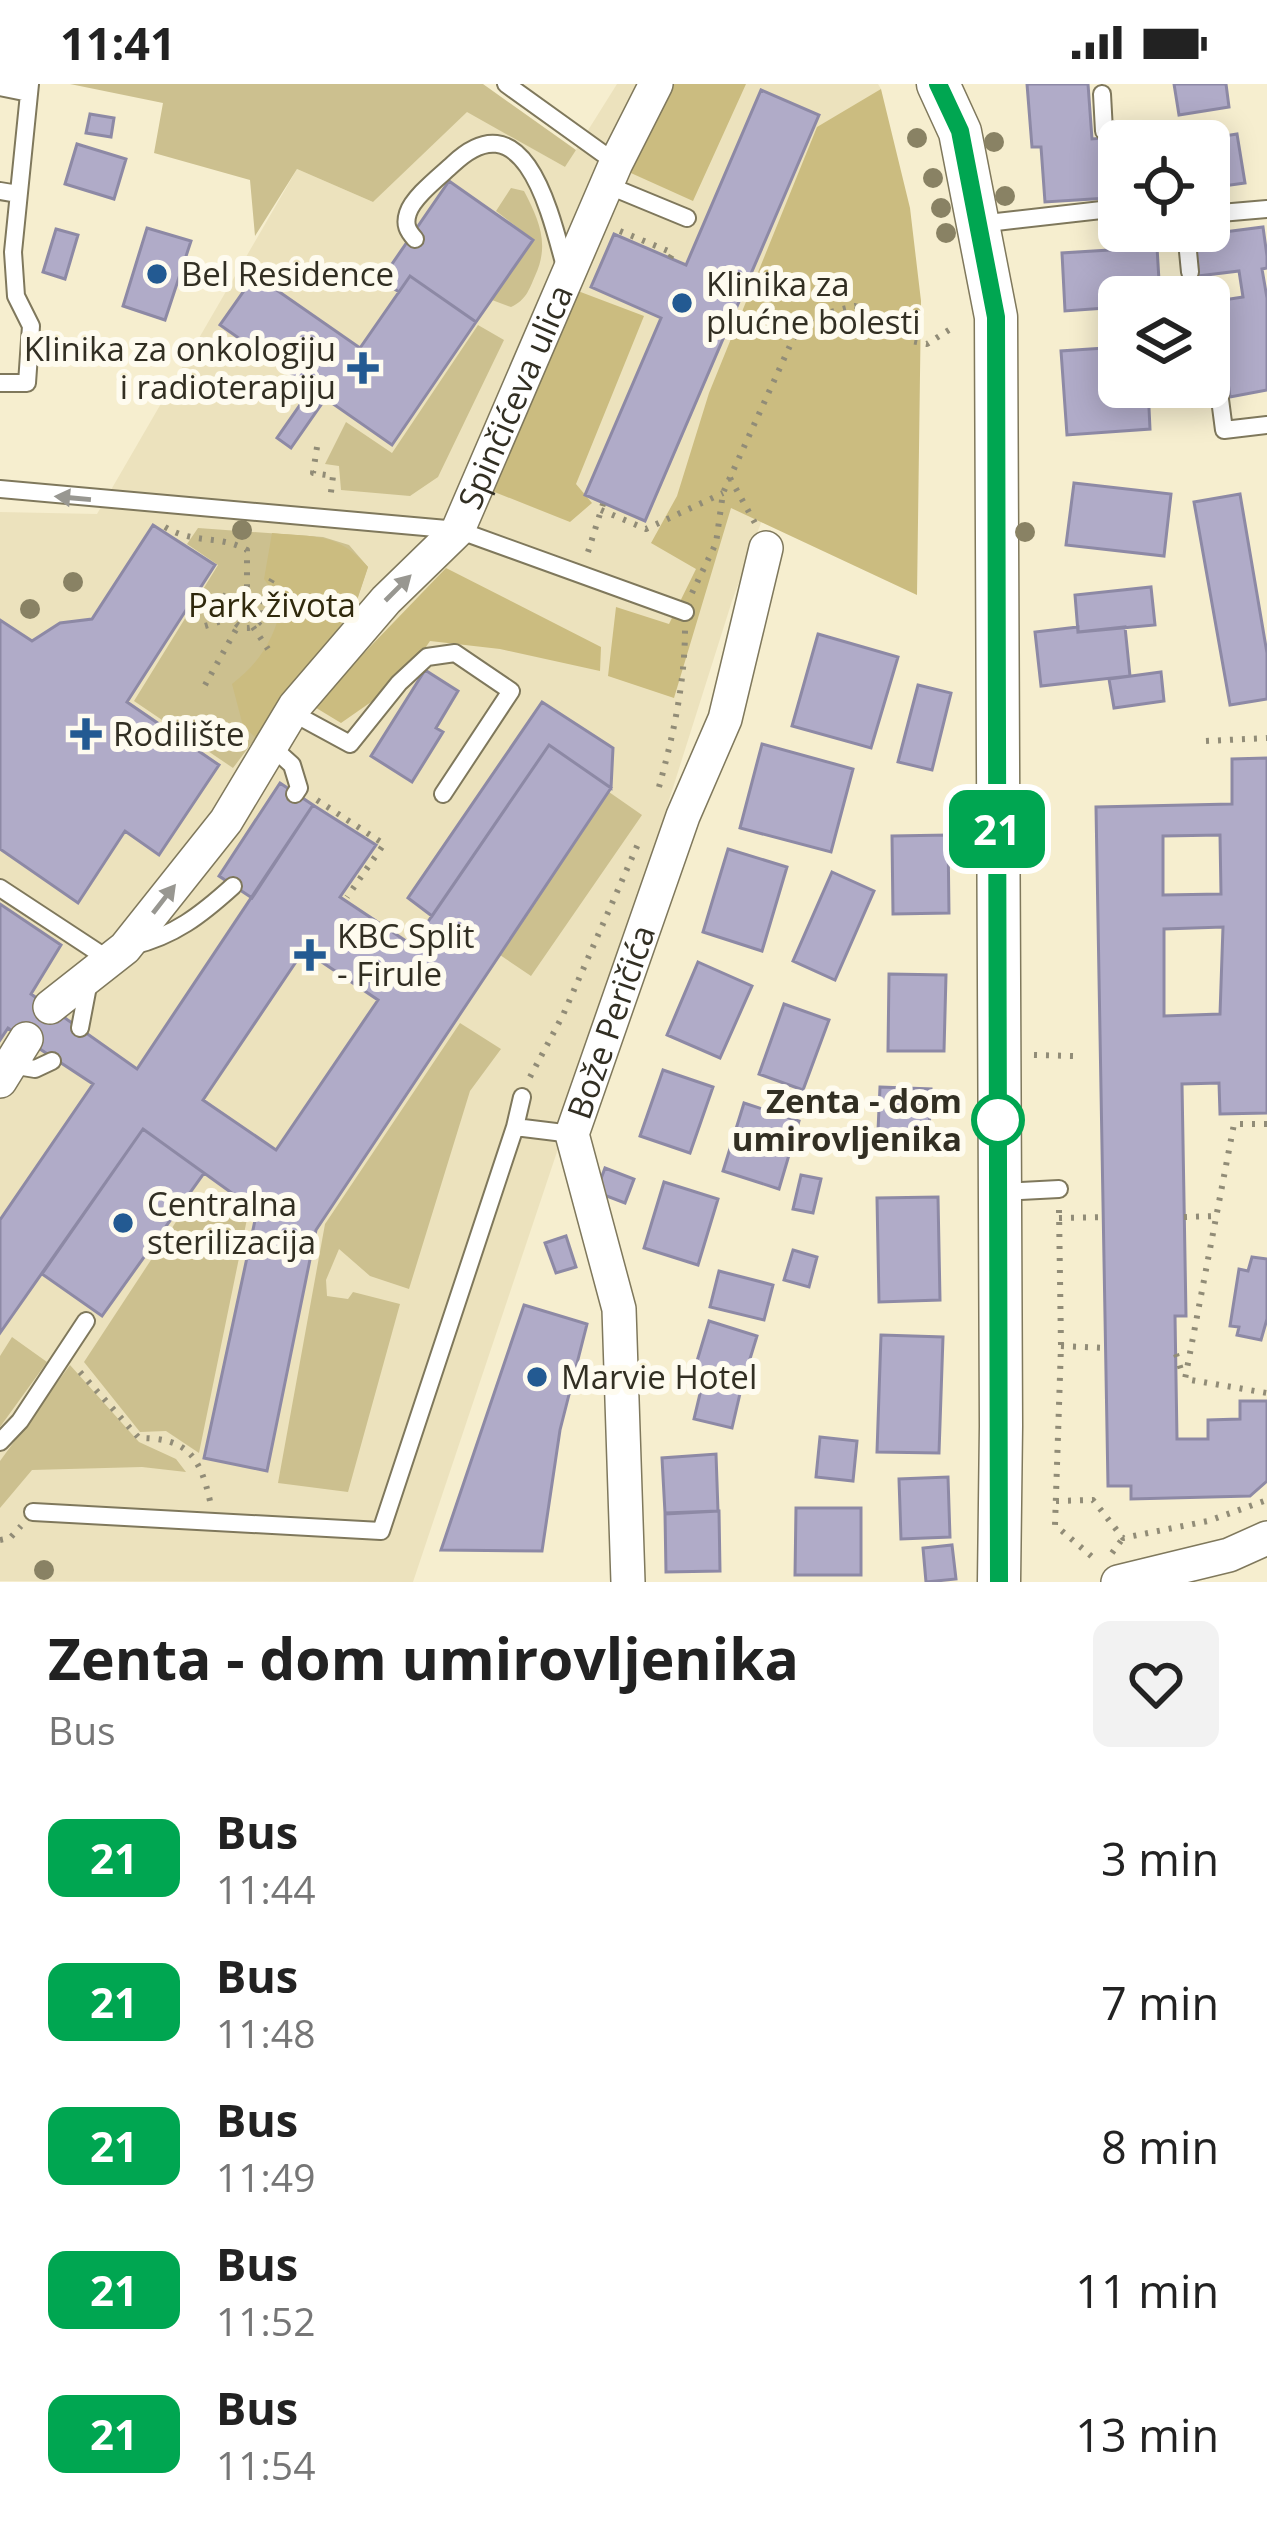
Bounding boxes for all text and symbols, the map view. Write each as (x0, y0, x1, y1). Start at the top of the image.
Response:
text: 11:41 (60, 12, 176, 73)
map controls (1098, 120, 1230, 408)
button: locate (1098, 120, 1230, 252)
place label: Bel Residence (181, 251, 394, 296)
marker: Bel Residence (144, 261, 170, 287)
place label: Klinika za plućne bolesti (706, 261, 921, 344)
button: layers (1098, 276, 1230, 408)
street label: Spinčićeva ulica (447, 277, 583, 516)
marker: Klinika za plućne bolesti (669, 290, 695, 316)
place label: Klinika za onkologiju i radioterapiju (24, 326, 336, 409)
marker: Klinika za onkologiju i radioterapiju (347, 352, 379, 384)
one-way arrow (54, 488, 92, 507)
one-way arrow (384, 574, 412, 602)
park label: Park života (188, 582, 356, 627)
place label: Rodilište (113, 711, 244, 756)
marker: Rodilište (70, 718, 102, 750)
line badge: 21 (943, 790, 1051, 868)
text: 21 (973, 800, 1021, 857)
one-way arrow (151, 883, 176, 914)
place label: KBC Split - Firule (337, 913, 475, 996)
street label: Bože Peričića (556, 919, 665, 1125)
marker: KBC Split - Firule (294, 939, 326, 971)
place label: Zenta - dom umirovljenika (732, 1078, 962, 1161)
marker: Zenta - dom umirovljenika (973, 1095, 1023, 1145)
place label: Centralna sterilizacija (147, 1181, 316, 1264)
marker: Centralna sterilizacija (110, 1210, 136, 1236)
place label: Marvie Hotel (561, 1354, 757, 1399)
marker: Marvie Hotel (524, 1364, 550, 1390)
text: Zenta - dom umirovljenika (48, 1619, 799, 1697)
button: heart (1093, 1621, 1219, 1747)
text: Bus (48, 1703, 116, 1756)
text: Bus (216, 1801, 298, 1862)
text: 3 min (1101, 1828, 1219, 1889)
text: 21 (90, 1829, 138, 1886)
text: 11:44 (216, 1862, 315, 1915)
text: Bus (216, 1945, 298, 2006)
text: 7 min (1101, 1972, 1219, 2033)
text: 21 (90, 1973, 138, 2030)
text: 11:48 (216, 2006, 315, 2059)
text: Bus (216, 2089, 298, 2150)
text: 8 min (1101, 2116, 1219, 2177)
text: 21 (90, 2117, 138, 2174)
text: 11:49 (216, 2150, 315, 2203)
text: Bus (216, 2233, 298, 2294)
text: 11 min (1075, 2260, 1219, 2321)
text: 21 (90, 2261, 138, 2318)
text: 11:52 (216, 2294, 315, 2347)
text: Bus (216, 2377, 298, 2438)
text: 13 min (1075, 2404, 1219, 2465)
text: 21 (90, 2405, 138, 2462)
text: 11:54 (216, 2438, 315, 2491)

